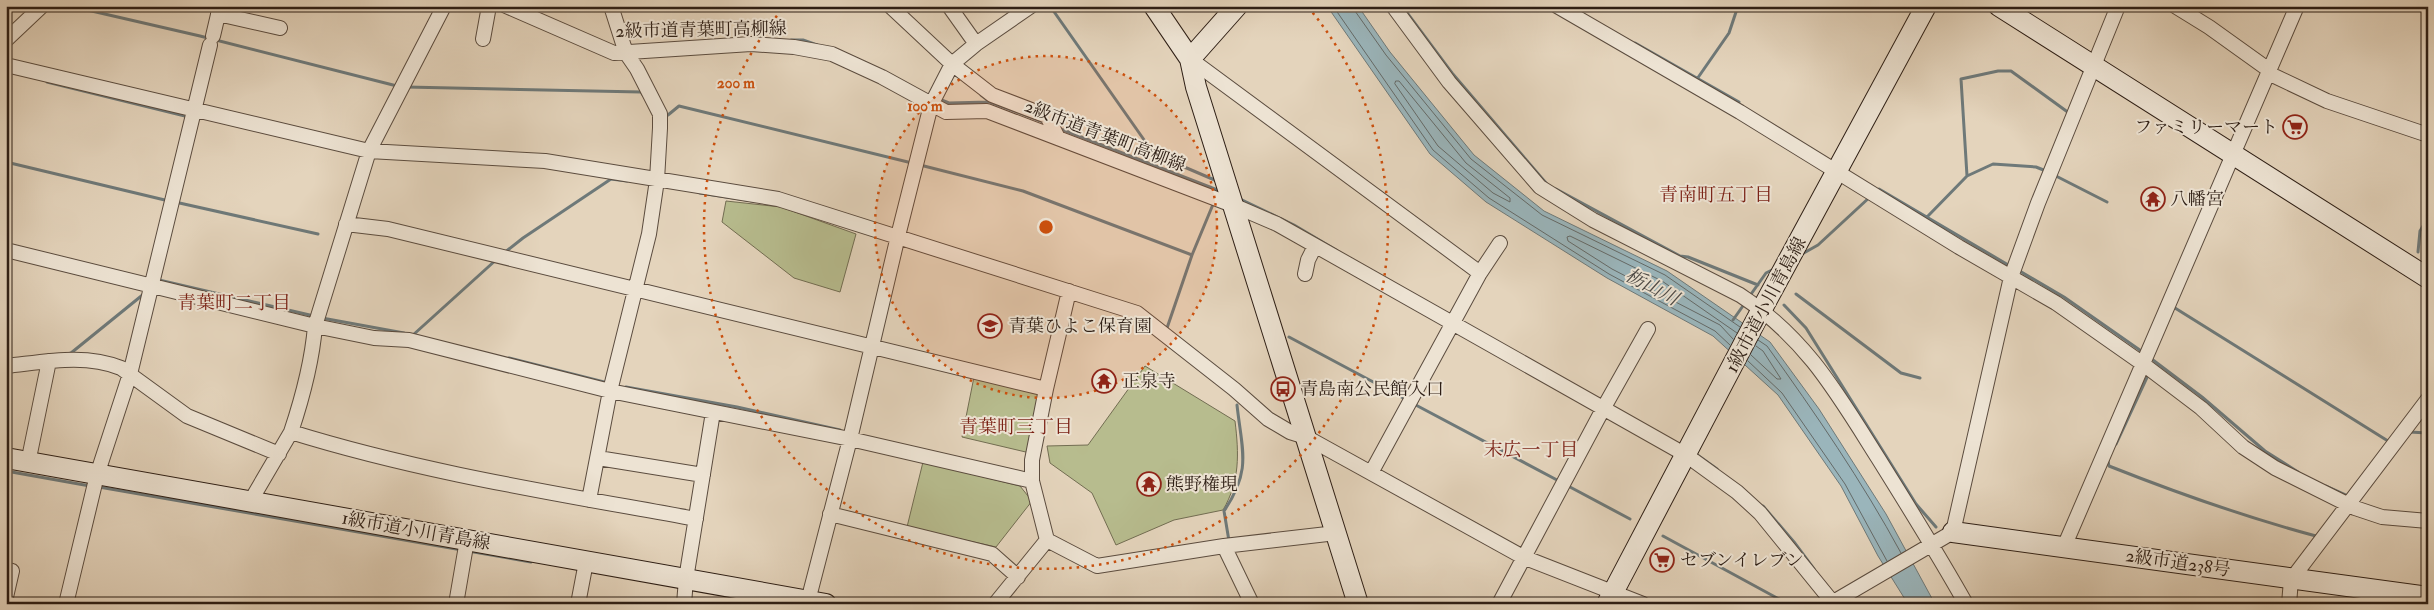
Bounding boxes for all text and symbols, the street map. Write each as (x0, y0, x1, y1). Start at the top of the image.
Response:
street label: 2級市道青葉町高柳線 (615, 17, 787, 43)
text: 200 m (717, 74, 755, 93)
street label: 2級市道青葉町高柳線 (1021, 95, 1189, 177)
text: 100 m (907, 97, 943, 116)
supermarket icon: ファミリーマート (2282, 114, 2308, 140)
place label: ファミリーマート (2134, 116, 2278, 139)
district label: 青南町五丁目 (1659, 183, 1773, 207)
temple icon: 八幡宮 (2140, 186, 2166, 212)
place label: 八幡宮 (2170, 188, 2224, 211)
centre of rings (1037, 218, 1055, 236)
street label: 1級市道小川青島線 (1721, 233, 1811, 377)
water label: 栃山川 (1621, 263, 1685, 312)
district label: 青葉町二丁目 (177, 291, 291, 315)
school or university icon: 青葉ひよこ保育園 (977, 313, 1003, 339)
place label: 青葉ひよこ保育園 (1008, 315, 1152, 338)
temple icon: 正泉寺 (1091, 368, 1117, 394)
place label: 正泉寺 (1122, 370, 1176, 393)
bus stop icon: 青島南公民館入口 (1270, 376, 1296, 402)
place label: 青島南公民館入口 (1300, 378, 1444, 401)
district label: 青葉町三丁目 (959, 415, 1073, 439)
district label: 末広一丁目 (1483, 438, 1579, 462)
temple icon: 熊野権現 (1136, 471, 1162, 497)
place label: 熊野権現 (1166, 473, 1238, 496)
street label: 1級市道小川青島線 (340, 507, 492, 555)
street label: 2級市道238号 (2124, 544, 2232, 582)
supermarket icon: セブンイレブン (1649, 547, 1675, 573)
place label: セブンイレブン (1680, 549, 1804, 572)

